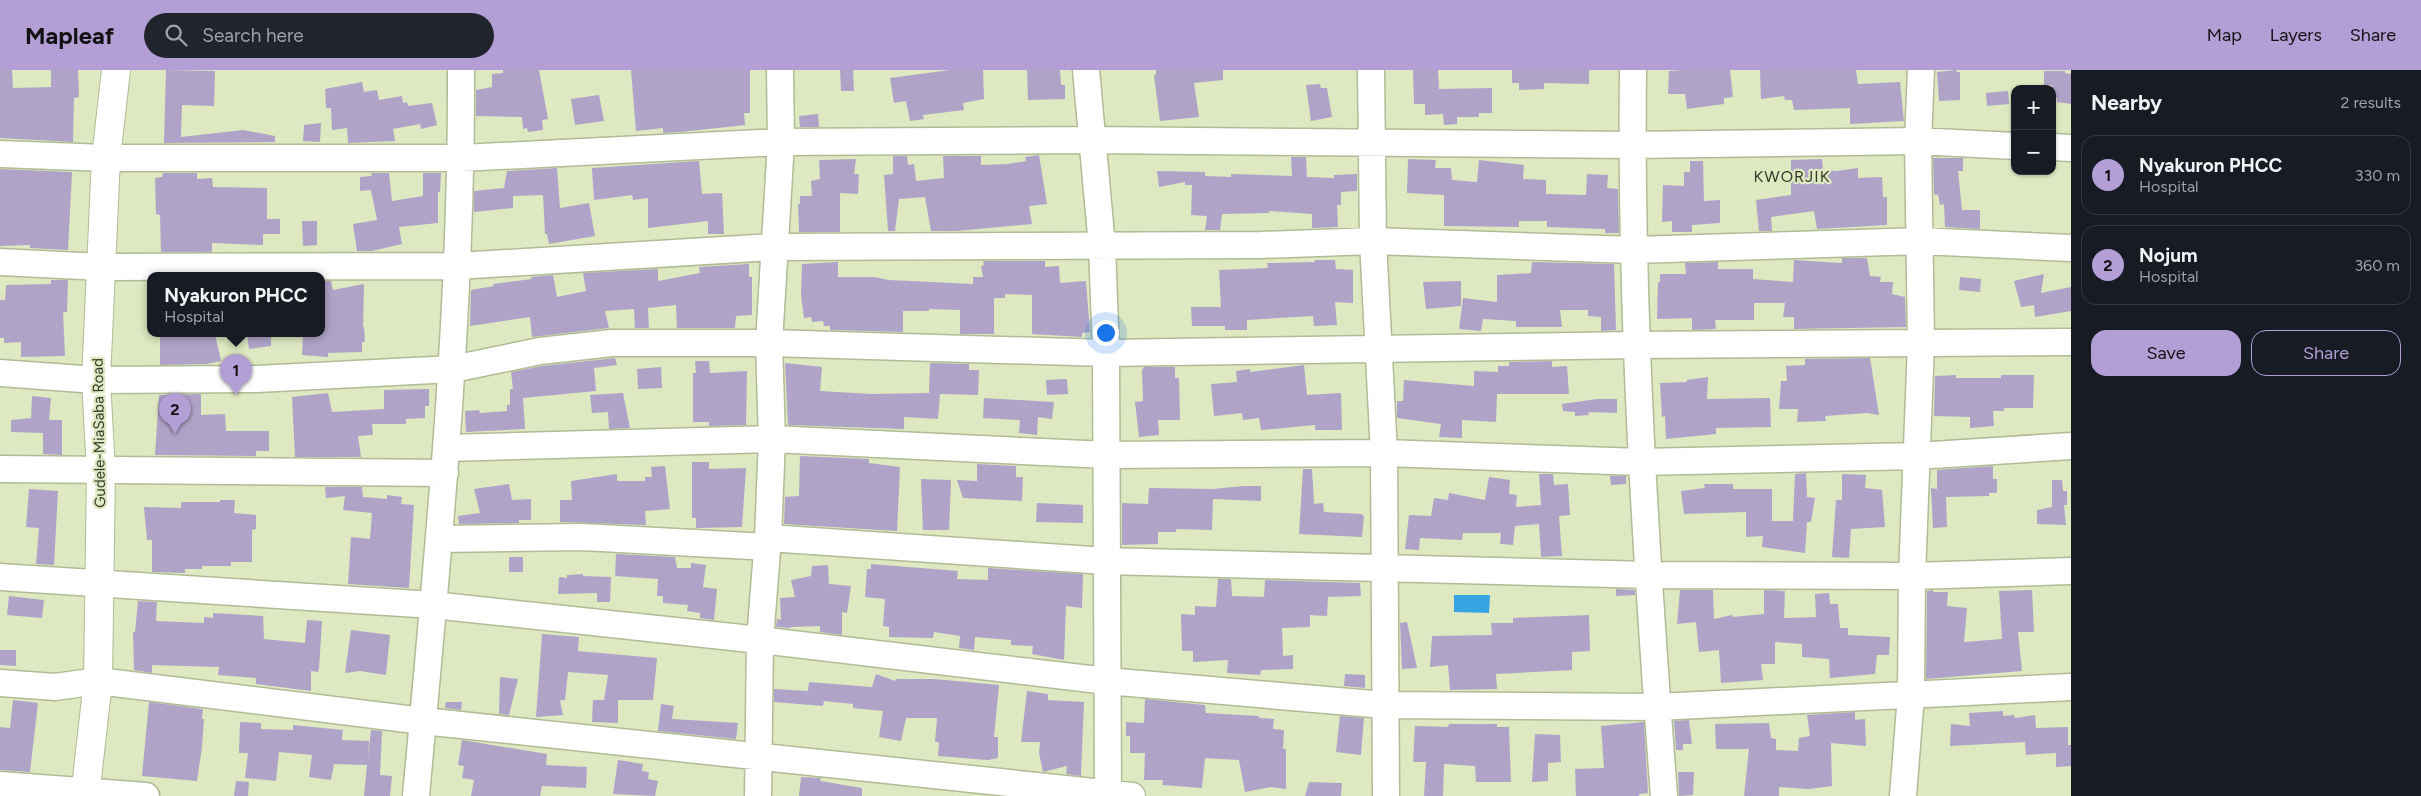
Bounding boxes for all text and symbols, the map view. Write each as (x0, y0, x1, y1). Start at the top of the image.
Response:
search box (144, 13, 494, 58)
text: Mapleaf (25, 21, 114, 50)
icon: search (162, 21, 190, 49)
text: Search here (202, 24, 304, 47)
text: Map (2207, 24, 2242, 46)
text: Layers (2270, 24, 2322, 46)
text: Share (2350, 24, 2396, 46)
map controls (2011, 85, 2056, 175)
button: + (2011, 85, 2056, 130)
text: Nearby (2091, 90, 2162, 115)
text: 2 results (2341, 93, 2401, 112)
button: − (2011, 130, 2056, 175)
text: Nyakuron PHCC (2139, 154, 2282, 177)
text: 1 (2105, 166, 2111, 185)
text: 330 m (2355, 166, 2400, 185)
district label: KWORJIK (1754, 167, 1830, 186)
text: Hospital (2139, 177, 2199, 196)
text: Nojum (2139, 244, 2198, 267)
text: 2 (2103, 256, 2113, 275)
text: 360 m (2354, 256, 2400, 275)
text: Hospital (2139, 267, 2199, 286)
popup (147, 272, 325, 337)
text: Nyakuron PHCC (164, 284, 308, 307)
text: Hospital (164, 307, 224, 326)
your location (1093, 320, 1119, 346)
button: Save (2091, 330, 2241, 376)
button: Share (2251, 330, 2401, 376)
pin: 1 (220, 354, 252, 395)
street label: Gudele-MiaSaba Road (89, 358, 109, 508)
pin: 2 (159, 393, 191, 434)

